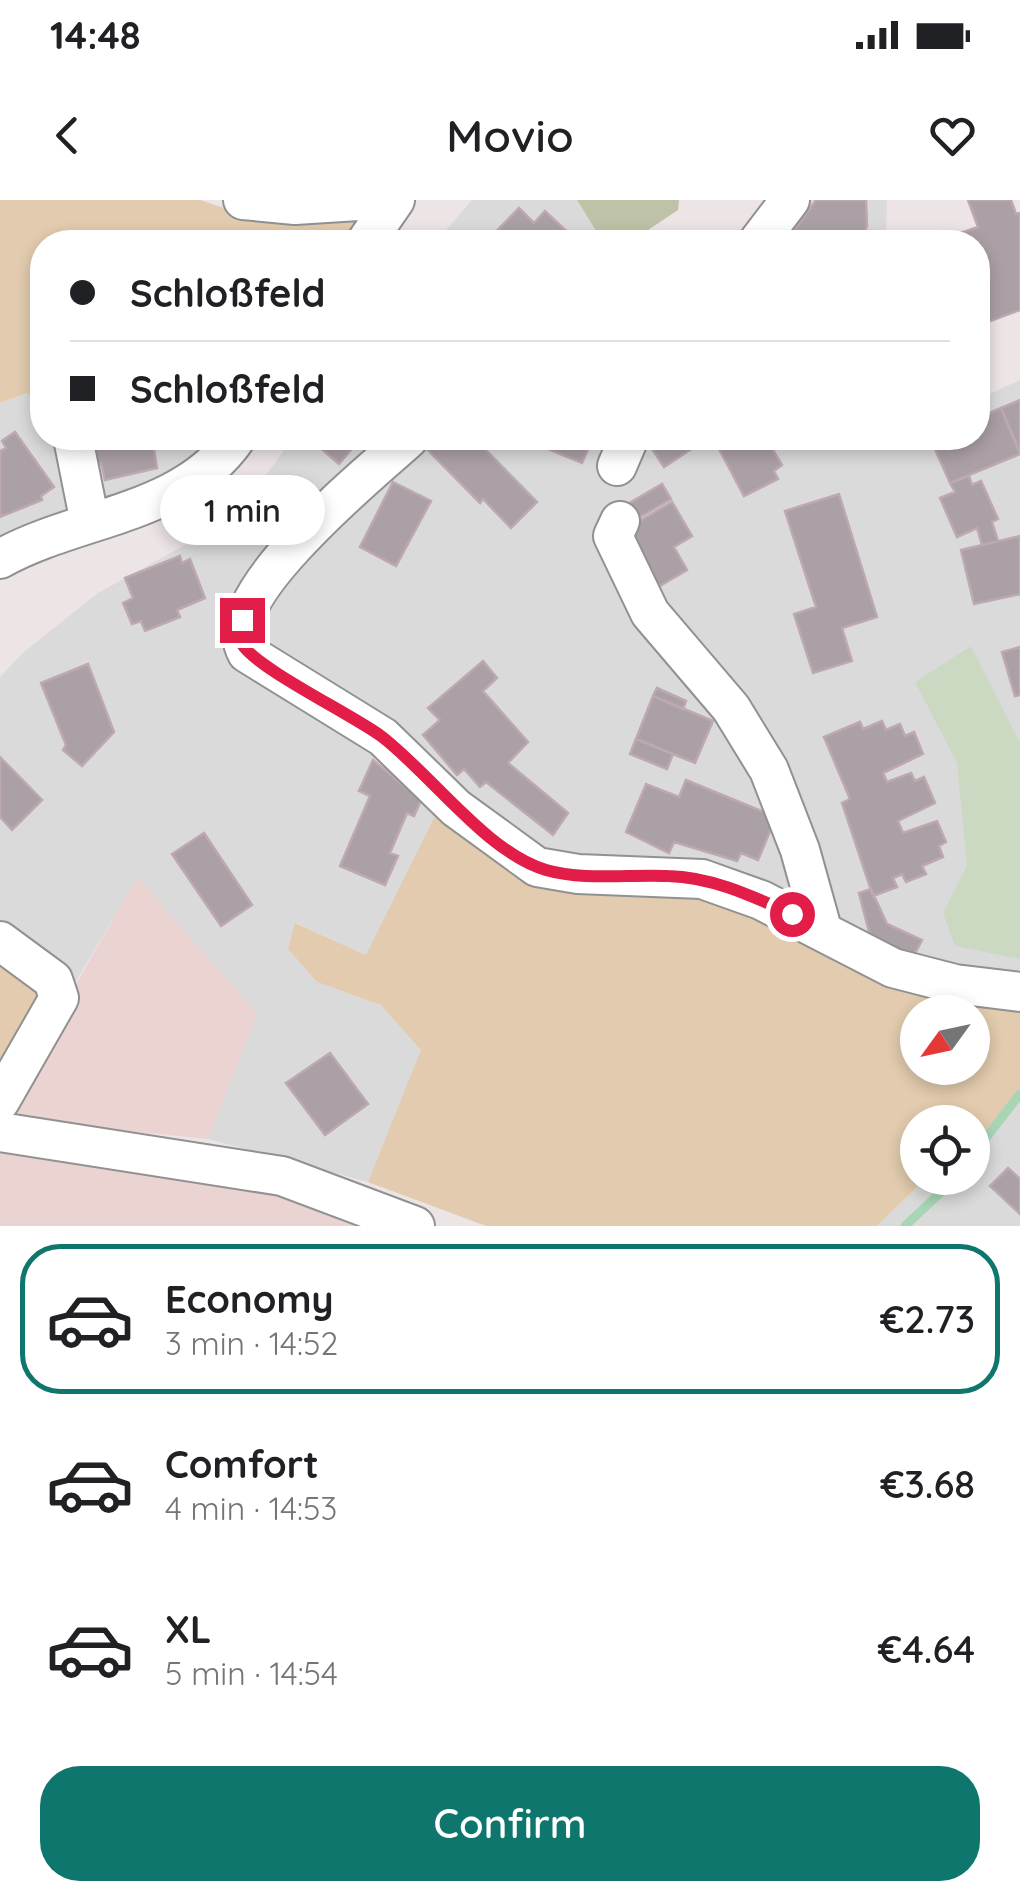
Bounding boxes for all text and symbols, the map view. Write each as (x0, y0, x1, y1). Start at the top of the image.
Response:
text: 14:48 (50, 11, 141, 59)
text: Movio (446, 107, 574, 163)
icon: back (40, 108, 95, 163)
icon: heart (925, 108, 980, 163)
text: Schloßfeld (130, 269, 325, 317)
text: Schloßfeld (130, 365, 325, 413)
callout: 1 min (160, 475, 324, 545)
text: 1 min (204, 490, 281, 530)
route end (220, 598, 265, 643)
route start (770, 892, 815, 937)
north arrow (900, 995, 990, 1085)
map controls (900, 995, 990, 1195)
button: locate (900, 1105, 990, 1195)
icon: car (45, 1274, 135, 1364)
text: Economy (165, 1275, 334, 1323)
text: €2.73 (880, 1295, 975, 1343)
text: 3 min · 14:52 (165, 1323, 338, 1363)
icon: car (45, 1439, 135, 1529)
text: Comfort (165, 1440, 319, 1488)
text: €3.68 (880, 1460, 975, 1508)
text: 4 min · 14:53 (165, 1488, 337, 1528)
icon: car (45, 1604, 135, 1694)
text: XL (165, 1605, 211, 1653)
text: €4.64 (878, 1625, 975, 1673)
text: 5 min · 14:54 (165, 1653, 338, 1693)
button: Confirm (40, 1766, 980, 1881)

